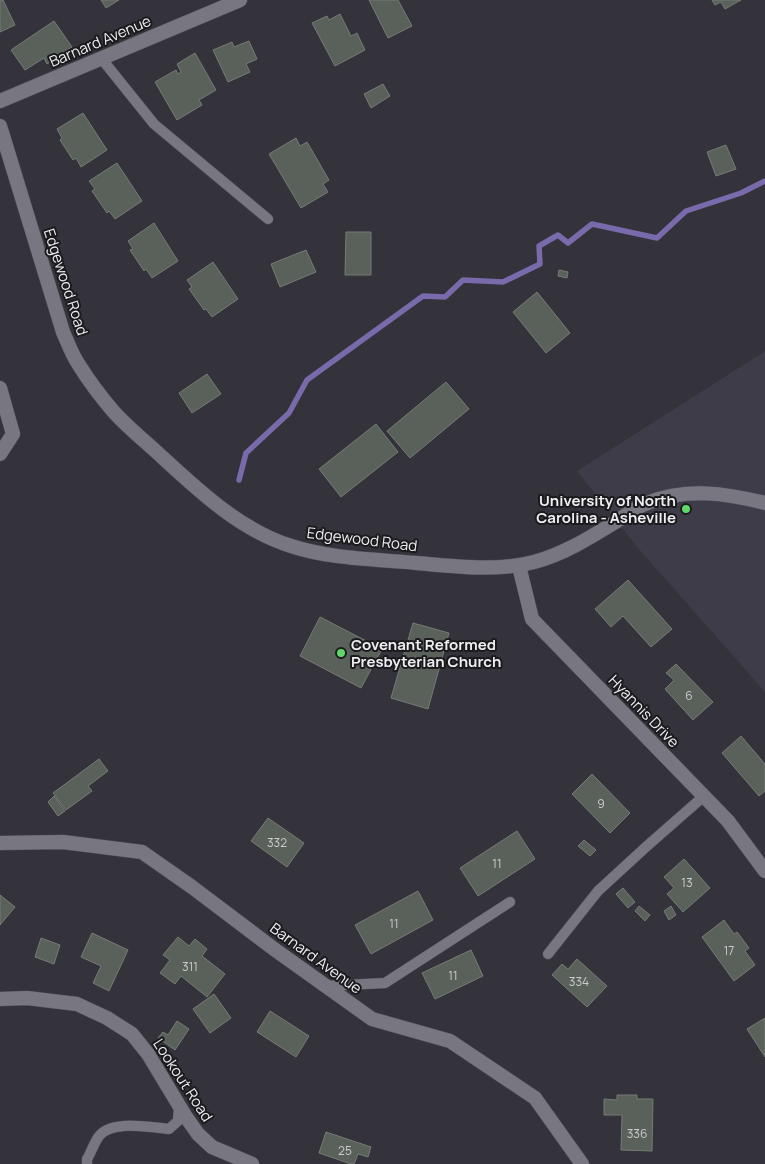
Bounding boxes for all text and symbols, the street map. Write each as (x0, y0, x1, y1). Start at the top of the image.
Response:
street label: Barnard Avenue (46, 10, 154, 72)
street label: Edgewood Road (39, 226, 93, 338)
place label: University of North Carolina - Asheville (536, 490, 676, 528)
marker: University of North Carolina - Asheville (680, 503, 692, 515)
street label: Edgewood Road (306, 522, 418, 556)
place label: Covenant Reformed Presbyterian Church (351, 634, 501, 672)
marker: Covenant Reformed Presbyterian Church (335, 647, 347, 659)
street label: Hyannis Drive (604, 670, 684, 752)
house number: 6 (685, 687, 693, 704)
house number: 9 (597, 795, 605, 812)
house number: 332 (267, 834, 287, 851)
house number: 11 (492, 855, 502, 872)
house number: 13 (681, 874, 693, 891)
house number: 11 (389, 915, 399, 932)
street label: Barnard Avenue (266, 918, 366, 999)
house number: 17 (724, 942, 734, 959)
house number: 311 (182, 958, 198, 975)
house number: 11 (448, 967, 458, 984)
house number: 334 (569, 973, 589, 990)
street label: Lookout Road (148, 1034, 218, 1126)
house number: 336 (627, 1125, 647, 1142)
house number: 25 (338, 1142, 352, 1159)

